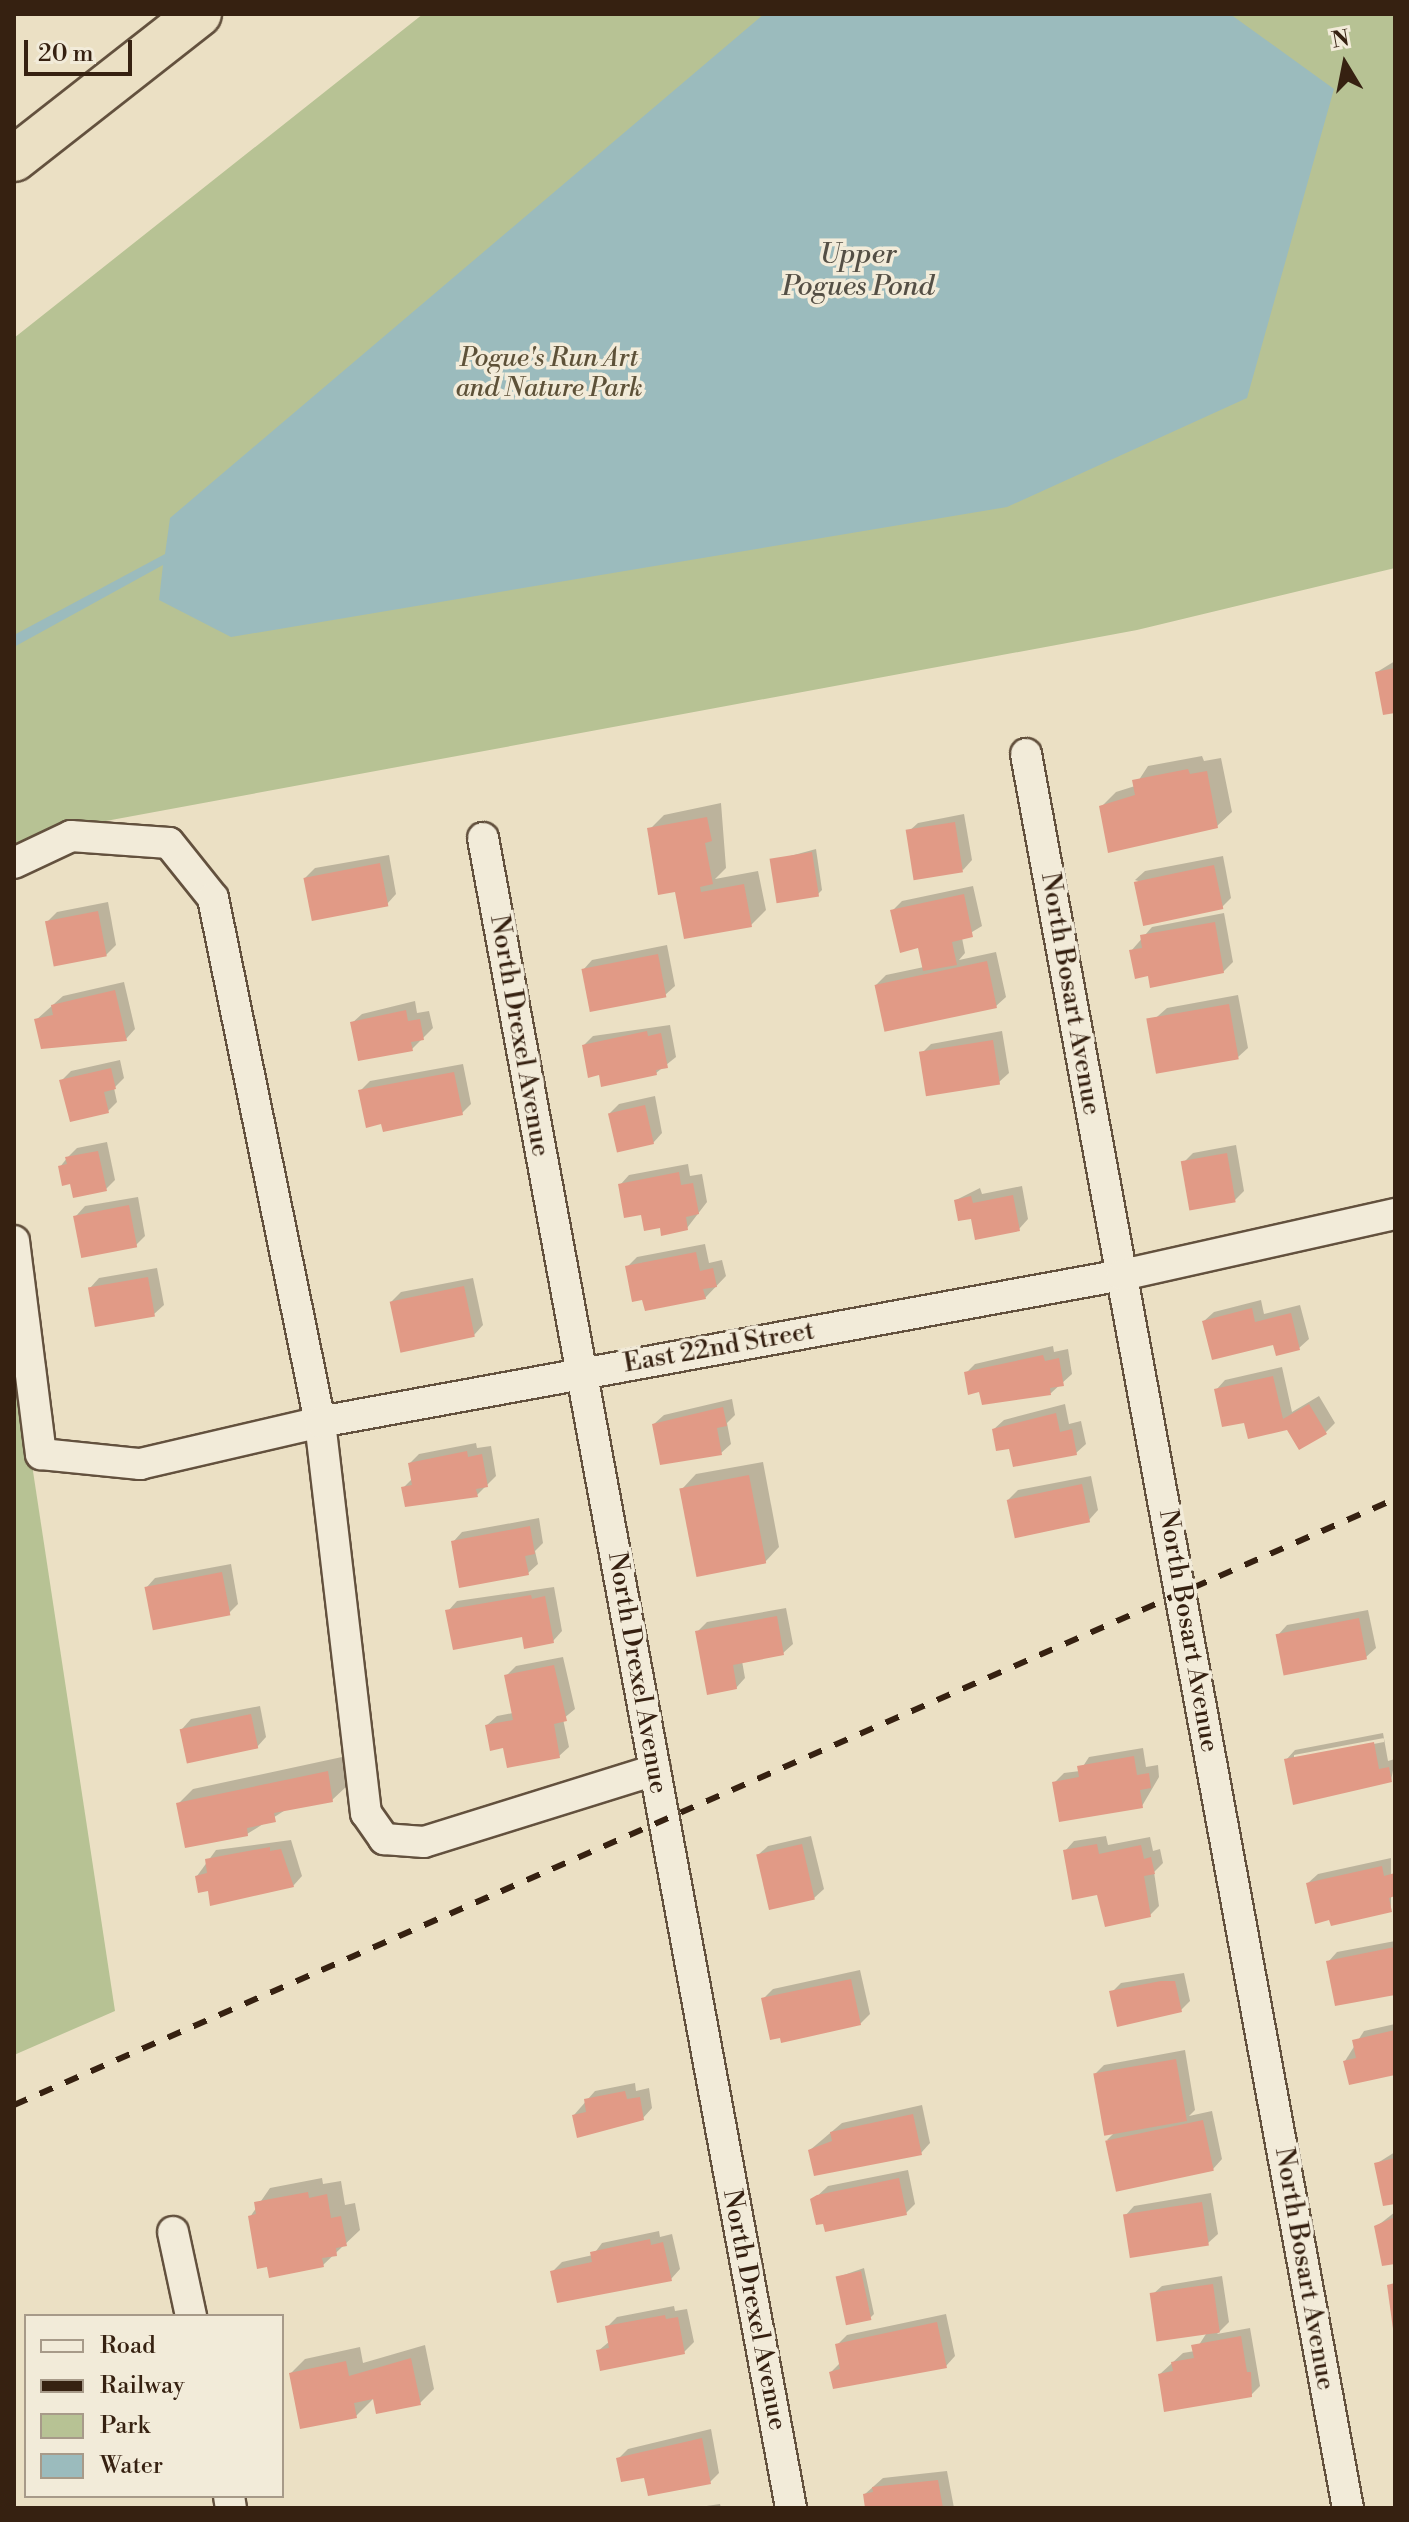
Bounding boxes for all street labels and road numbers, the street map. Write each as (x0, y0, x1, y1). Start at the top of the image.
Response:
street label: North Bosart Avenue (1033, 870, 1107, 1118)
street label: North Drexel Avenue (482, 913, 556, 1159)
street label: East 22nd Street (621, 1316, 817, 1380)
street label: North Bosart Avenue (1151, 1507, 1225, 1755)
street label: North Drexel Avenue (600, 1550, 674, 1796)
street label: North Bosart Avenue (1267, 2145, 1341, 2393)
street label: North Drexel Avenue (715, 2187, 793, 2433)

